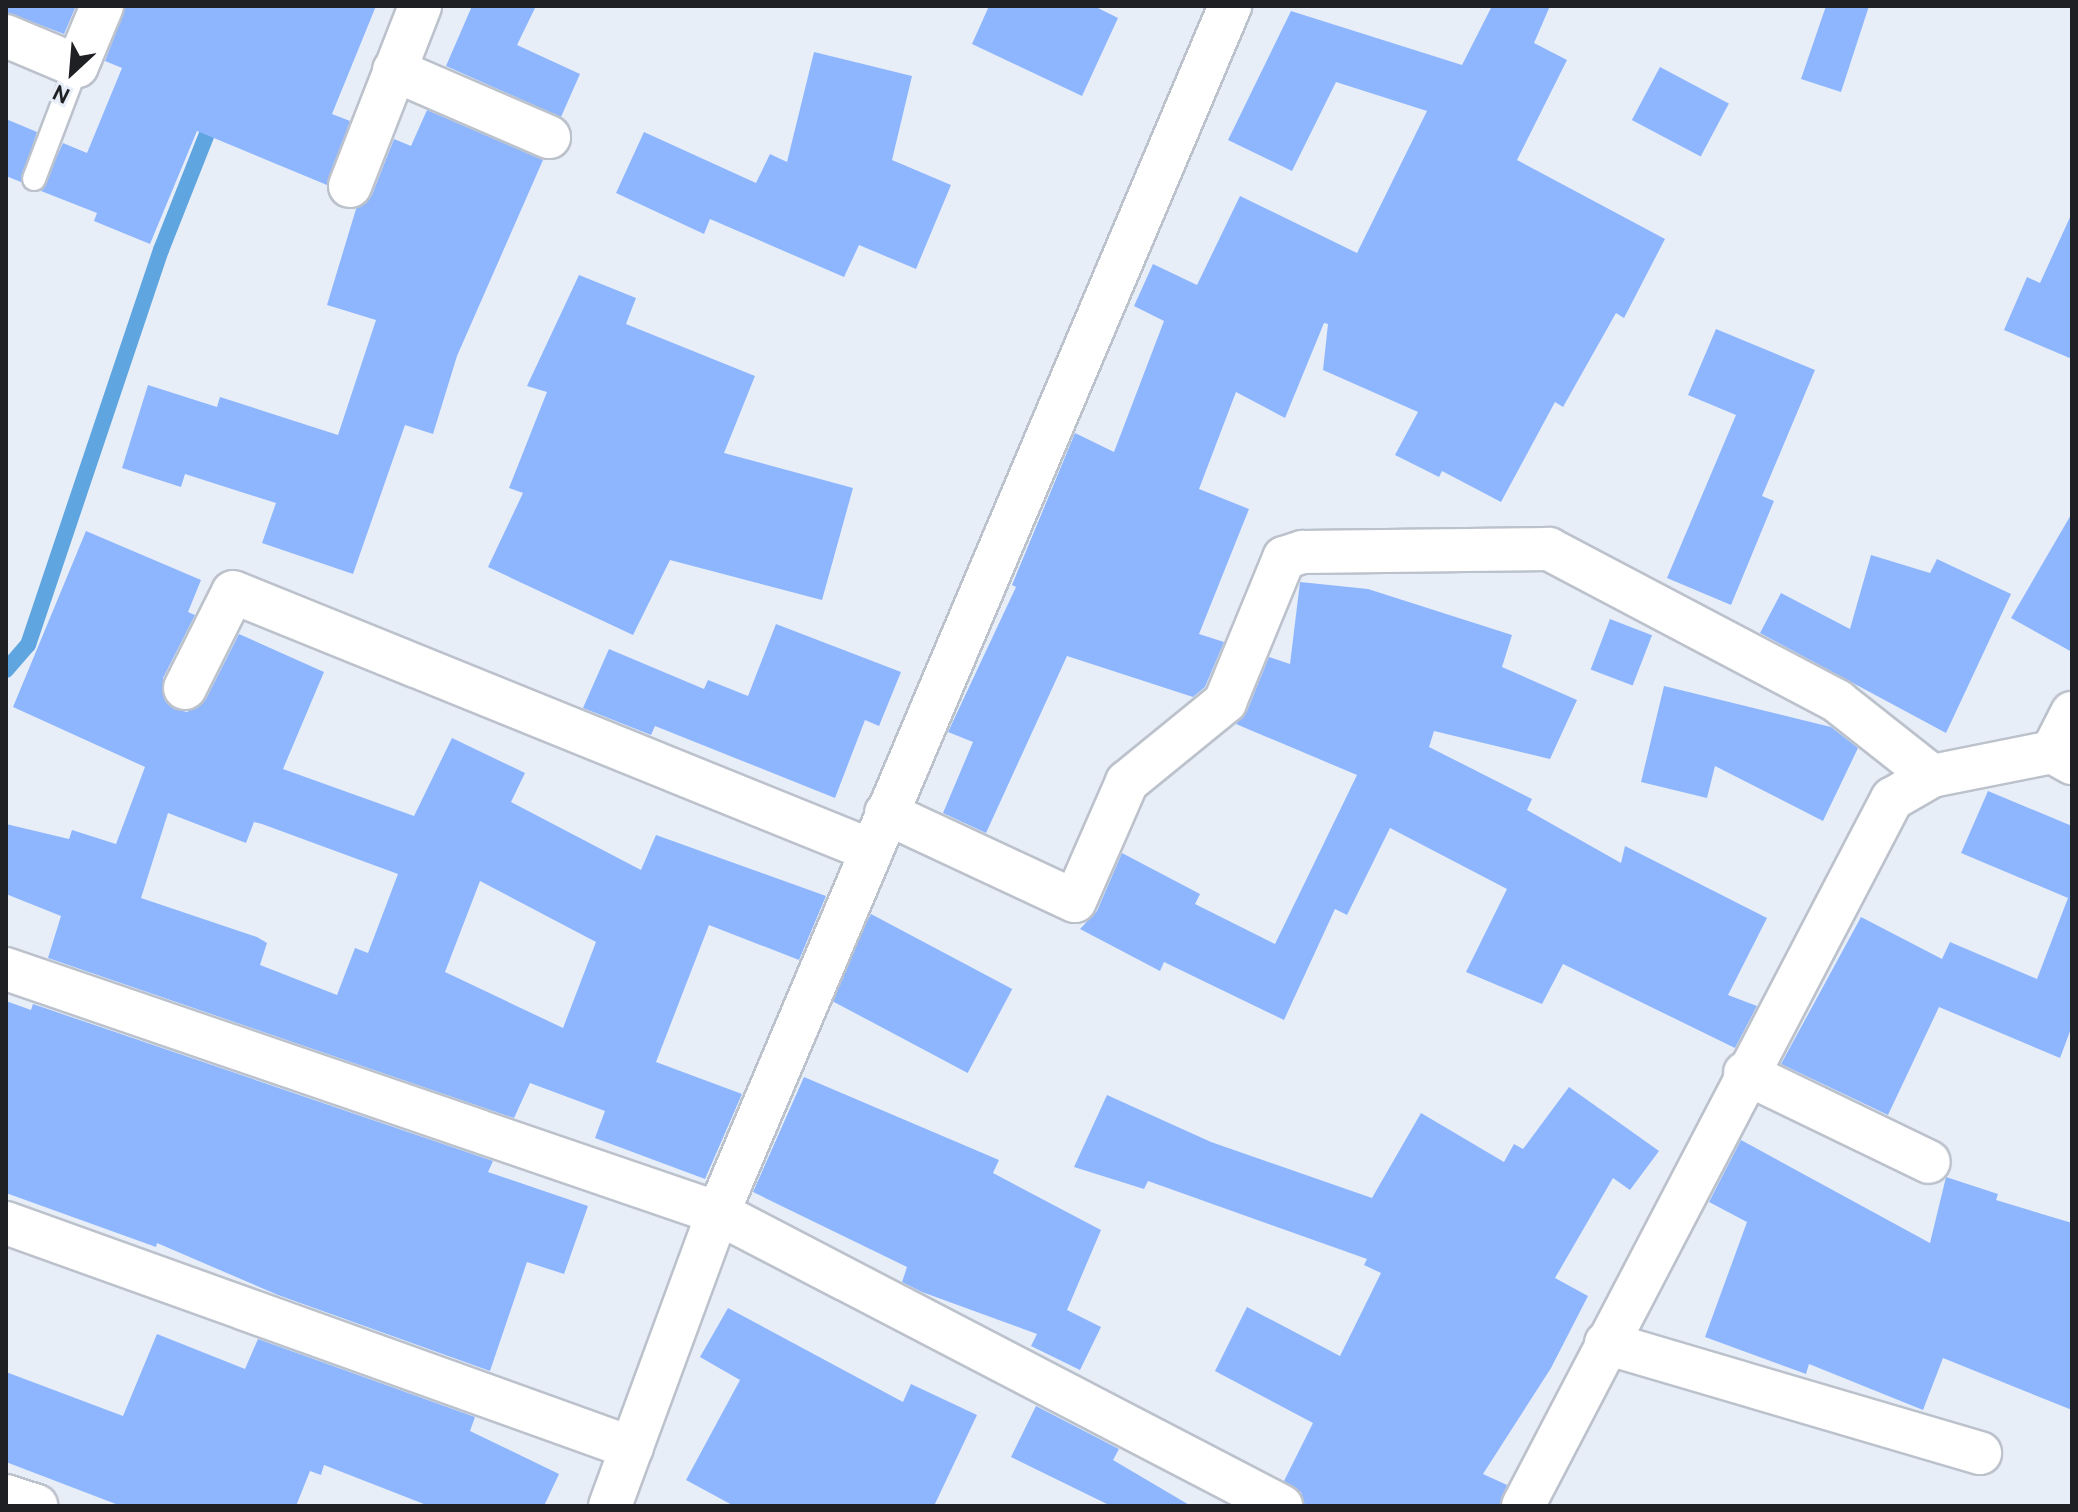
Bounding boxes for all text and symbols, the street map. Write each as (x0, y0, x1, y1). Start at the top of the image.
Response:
north arrow (32, 32, 112, 112)
text: N (48, 78, 74, 110)

